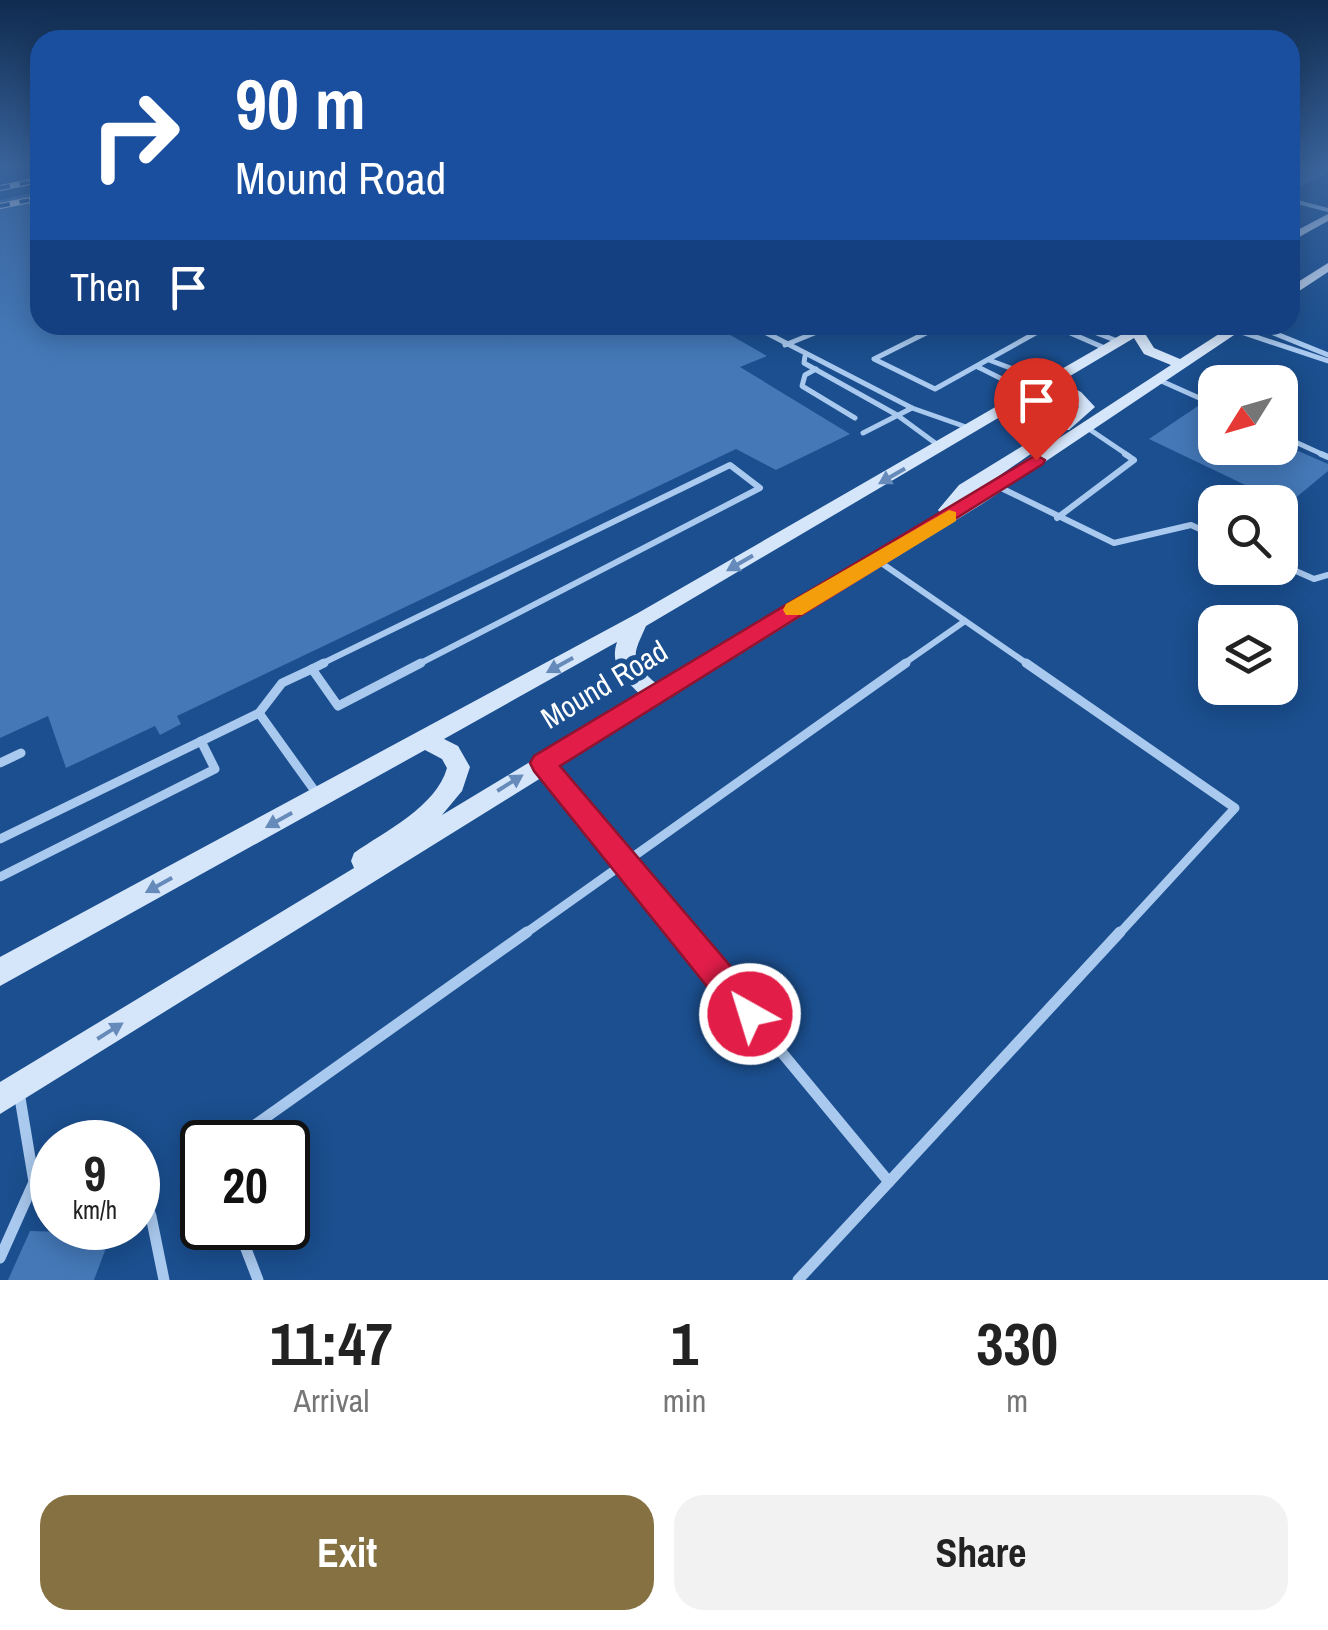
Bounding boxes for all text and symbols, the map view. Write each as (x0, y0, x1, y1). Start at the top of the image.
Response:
text: 90 m (235, 57, 366, 151)
icon: right (70, 70, 200, 200)
text: Mound Road (235, 147, 446, 208)
icon: arrive (161, 260, 216, 315)
text: Then (70, 262, 141, 313)
pin (994, 358, 1079, 461)
north arrow (1198, 365, 1298, 465)
map controls (1198, 365, 1298, 705)
icon: arrive (1009, 373, 1064, 428)
one-way arrow (877, 468, 906, 485)
button: search (1198, 485, 1298, 585)
one-way arrow (725, 555, 754, 572)
button: layers (1198, 605, 1298, 705)
street label: Mound Road (533, 631, 675, 737)
one-way arrow (546, 655, 574, 673)
one-way arrow (496, 775, 524, 793)
one-way arrow (265, 810, 293, 828)
one-way arrow (145, 877, 174, 894)
position arrow (698, 962, 802, 1066)
one-way arrow (96, 1023, 124, 1040)
speed limit sign: 20 (180, 1120, 310, 1250)
text: 9 (84, 1139, 106, 1207)
text: km/h (73, 1193, 117, 1227)
text: 11:47 (270, 1303, 393, 1384)
text: 1 (671, 1303, 698, 1384)
text: 330 (976, 1303, 1058, 1384)
text: Arrival (293, 1379, 369, 1422)
text: min (663, 1379, 706, 1422)
text: m (1006, 1379, 1028, 1422)
button: Exit (40, 1495, 654, 1610)
button: Share (674, 1495, 1288, 1610)

